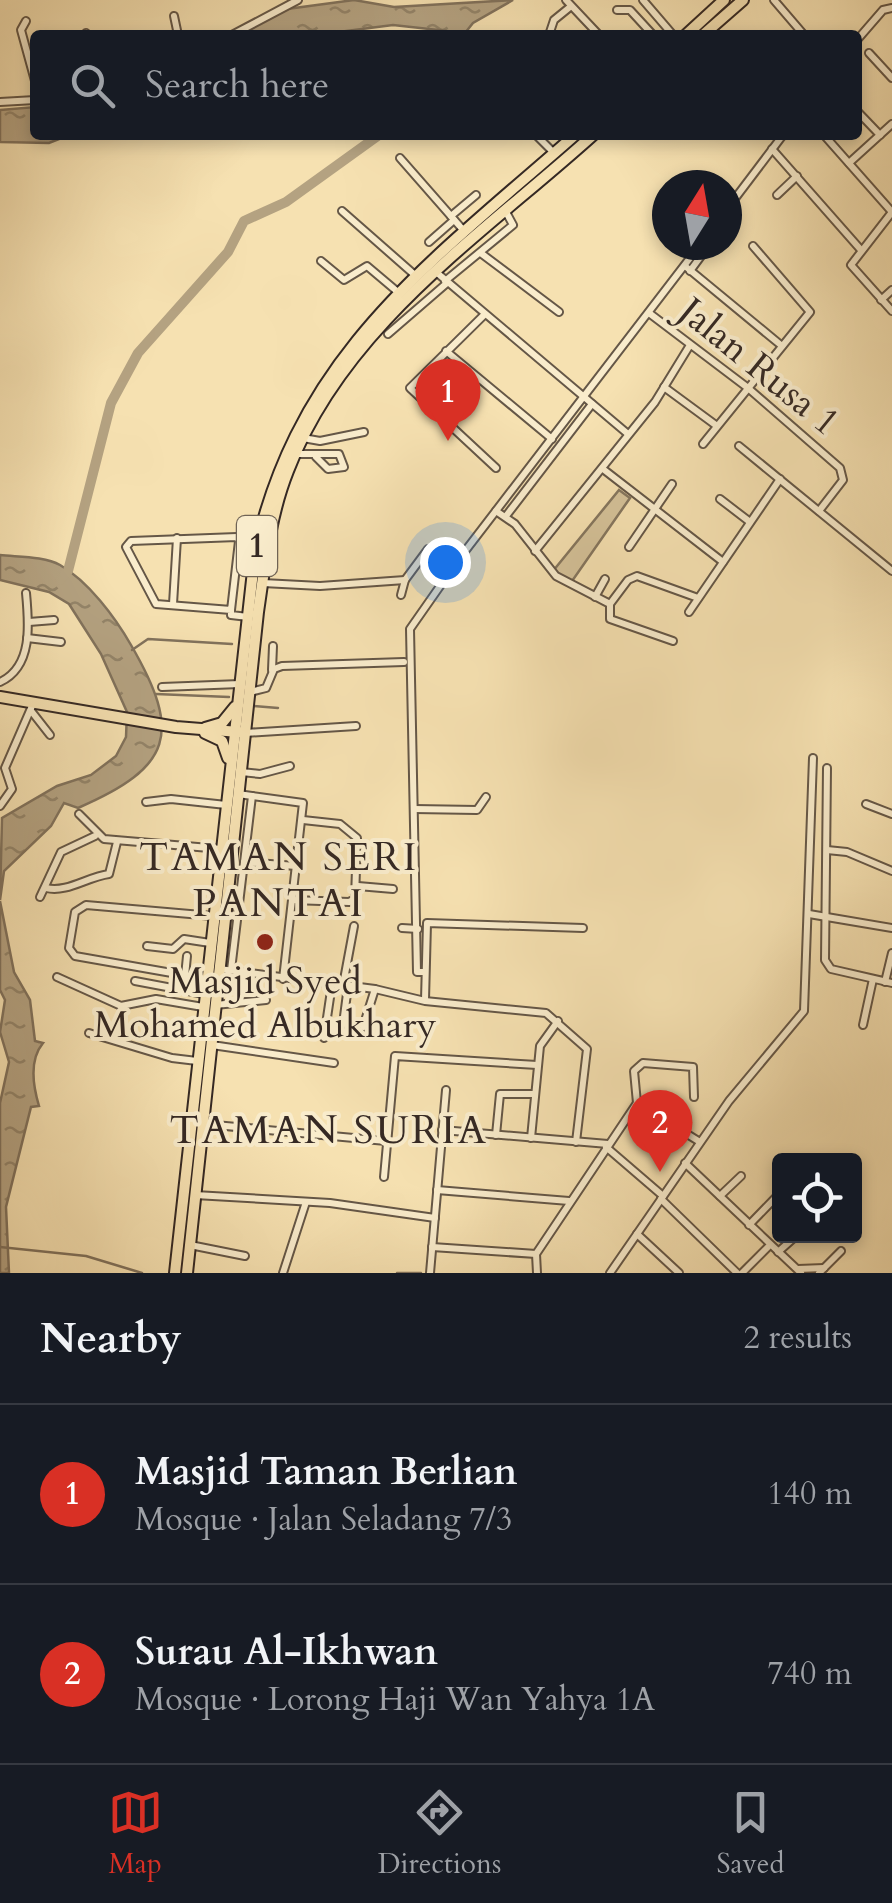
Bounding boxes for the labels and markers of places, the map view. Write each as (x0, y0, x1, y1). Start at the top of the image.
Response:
pin: 1 (416, 358, 480, 441)
marker: Masjid Syed Mohamed Albukhary (254, 931, 276, 953)
place label: Masjid Syed Mohamed Albukhary (94, 955, 436, 1051)
pin: 2 (628, 1090, 692, 1172)

